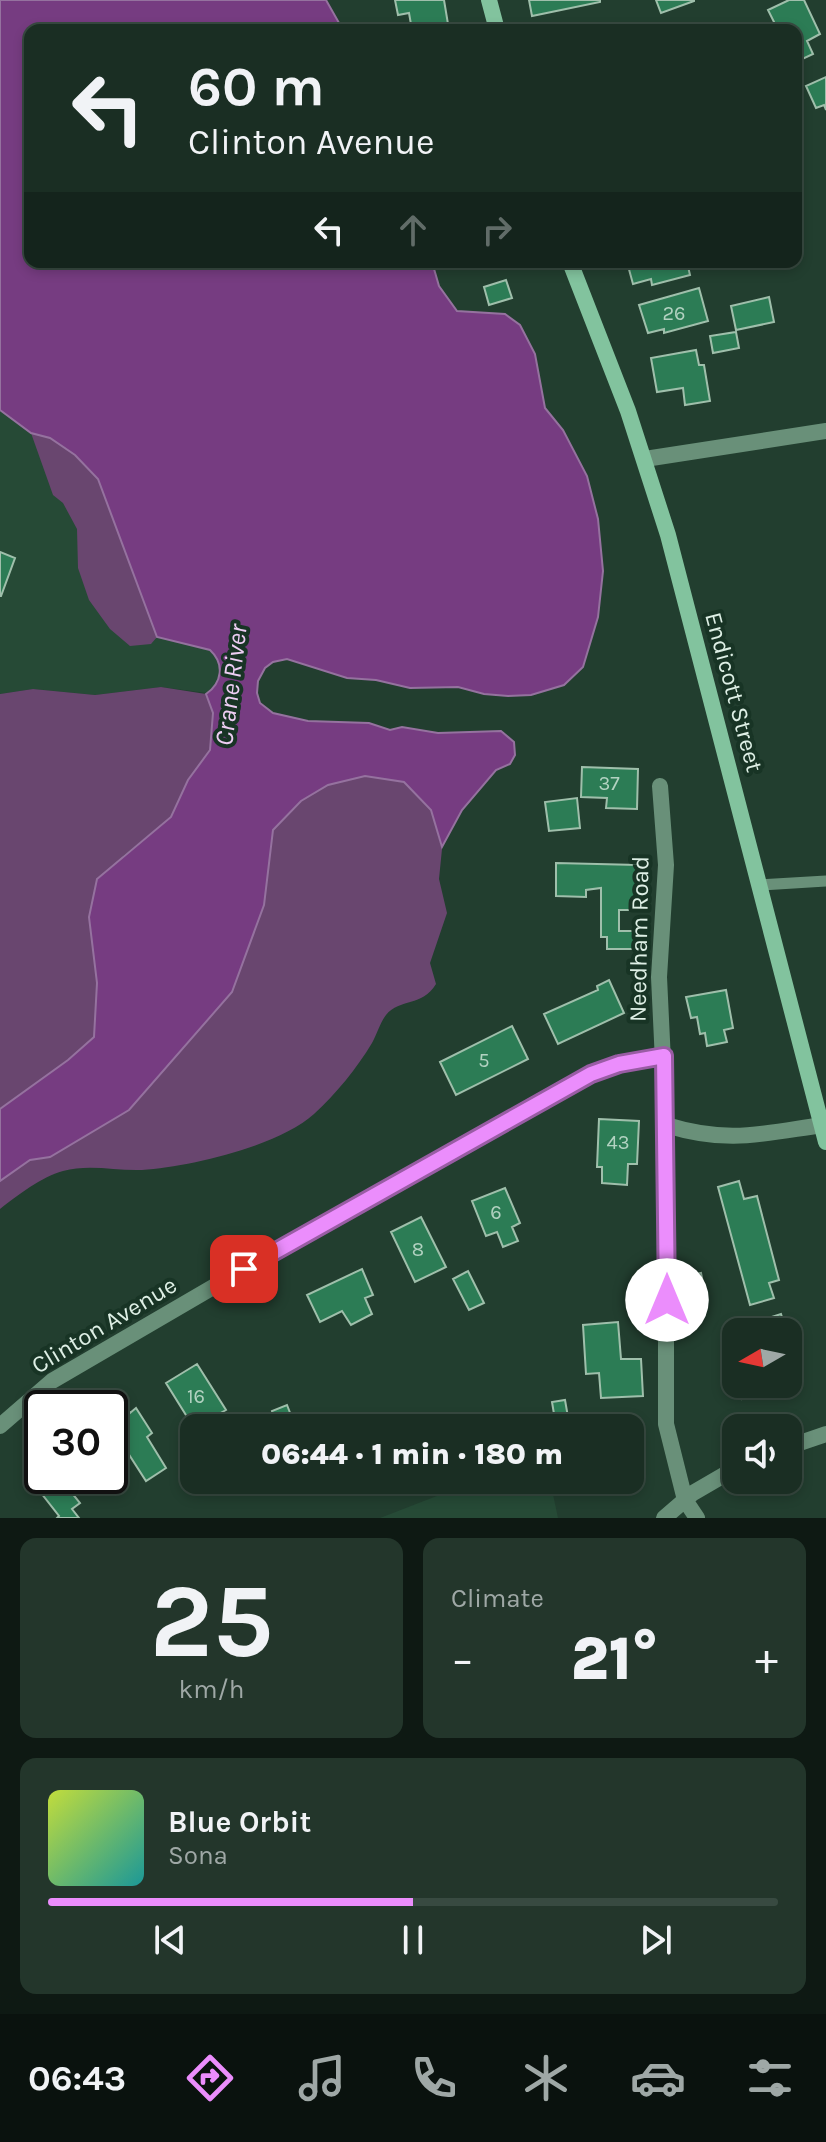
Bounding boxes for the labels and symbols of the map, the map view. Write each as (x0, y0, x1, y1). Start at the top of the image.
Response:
house number: 26 (662, 302, 686, 325)
street label: Endicott Street (699, 609, 769, 775)
water label: Crane River (208, 621, 254, 748)
house number: 37 (598, 772, 620, 795)
street label: Needham Road (624, 856, 654, 1022)
house number: 5 (478, 1049, 490, 1072)
house number: 43 (607, 1131, 629, 1154)
house number: 6 (490, 1201, 502, 1224)
pin (210, 1235, 278, 1303)
house number: 8 (412, 1238, 424, 1261)
position arrow (625, 1258, 709, 1342)
street label: Clinton Avenue (26, 1271, 182, 1379)
north arrow (722, 1318, 802, 1398)
house number: 16 (187, 1385, 205, 1408)
speed limit sign: 30 (24, 1390, 128, 1494)

